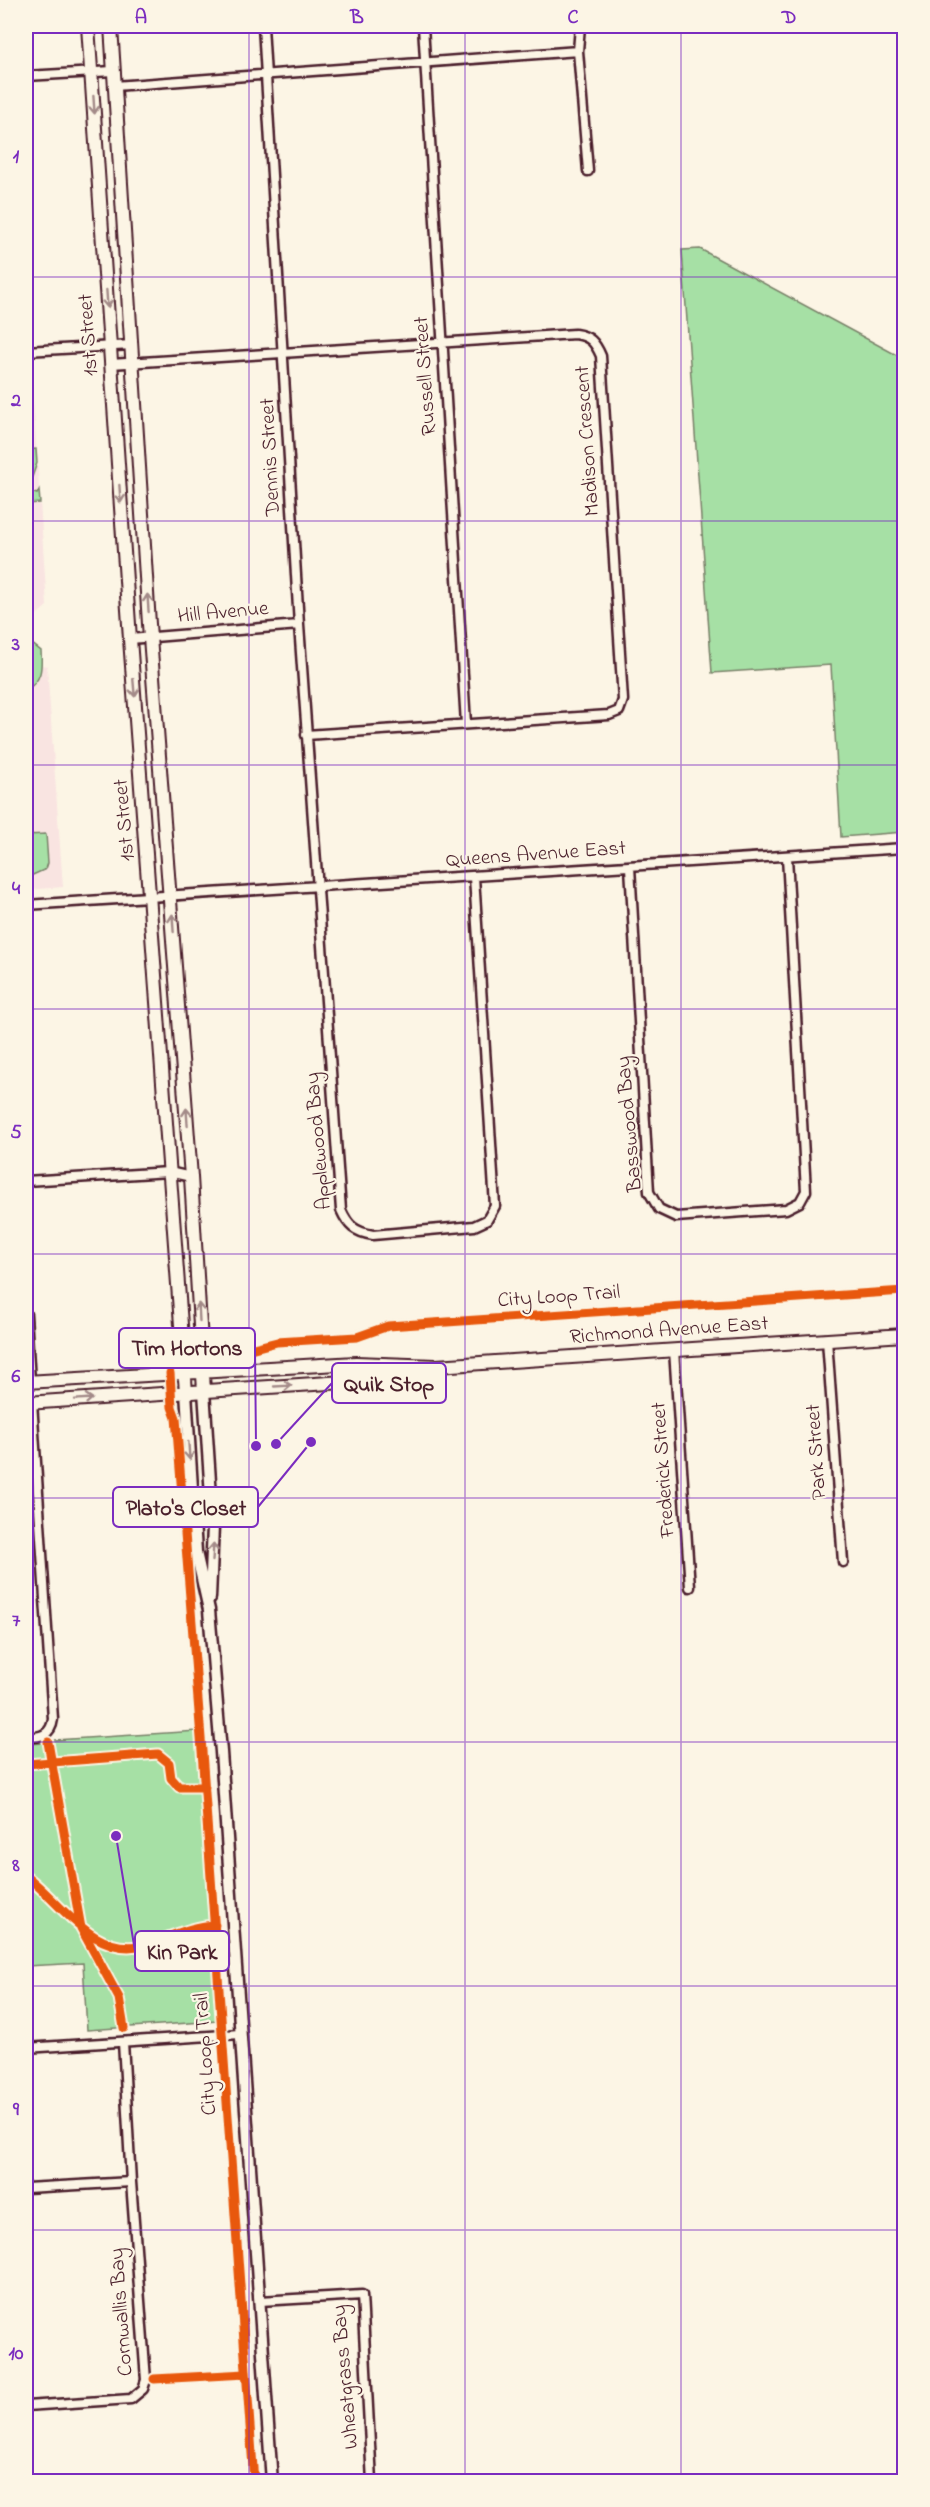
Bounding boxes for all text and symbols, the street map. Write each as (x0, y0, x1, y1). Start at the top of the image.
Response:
text: A (135, 4, 147, 33)
text: B (349, 4, 364, 33)
text: C (568, 4, 579, 33)
text: D (781, 4, 796, 33)
one-way arrow (89, 94, 100, 114)
text: 1 (13, 143, 20, 172)
one-way arrow (101, 289, 112, 309)
street label: 1st Street (71, 293, 107, 377)
street label: Russell Street (407, 315, 445, 437)
street label: Madison Crescent (568, 365, 608, 517)
text: 2 (10, 387, 21, 416)
street label: Dennis Street (253, 397, 289, 518)
one-way arrow (115, 483, 126, 503)
one-way arrow (142, 593, 153, 613)
street label: Hill Avenue (176, 594, 270, 632)
text: 3 (11, 631, 20, 660)
one-way arrow (129, 678, 140, 698)
street label: 1st Street (106, 778, 144, 862)
street label: Queens Avenue East (445, 834, 627, 876)
text: 4 (12, 875, 21, 904)
one-way arrow (167, 913, 178, 933)
street label: Basswood Bay (609, 1055, 653, 1194)
street label: Applewood Bay (298, 1071, 342, 1211)
one-way arrow (181, 1108, 192, 1128)
text: 5 (10, 1119, 22, 1148)
street label: City Loop Trail (497, 1278, 621, 1318)
one-way arrow (193, 1303, 204, 1323)
street label: Richmond Avenue East (569, 1309, 769, 1353)
callout: Tim Hortons (119, 1328, 255, 1368)
text: Tim Hortons (131, 1334, 243, 1366)
text: 6 (12, 1363, 21, 1392)
callout: Quik Stop (332, 1363, 446, 1403)
text: Quik Stop (344, 1370, 434, 1402)
one-way arrow (272, 1381, 292, 1392)
one-way arrow (73, 1393, 93, 1404)
street label: Frederick Street (644, 1401, 684, 1540)
street label: Park Street (799, 1403, 835, 1501)
one-way arrow (184, 1440, 195, 1460)
callout: Plato's Closet (113, 1487, 258, 1527)
text: Plato's Closet (126, 1494, 247, 1526)
one-way arrow (207, 1542, 218, 1562)
text: 7 (12, 1607, 21, 1636)
text: 8 (11, 1852, 20, 1881)
callout: Kin Park (135, 1931, 229, 1971)
text: Kin Park (147, 1938, 219, 1970)
street label: City Loop Trail (187, 1992, 227, 2116)
text: 9 (12, 2096, 20, 2125)
street label: Cornwallis Bay (103, 2247, 143, 2377)
street label: Wheatgrass Bay (325, 2303, 369, 2451)
text: 10 (9, 2340, 24, 2369)

